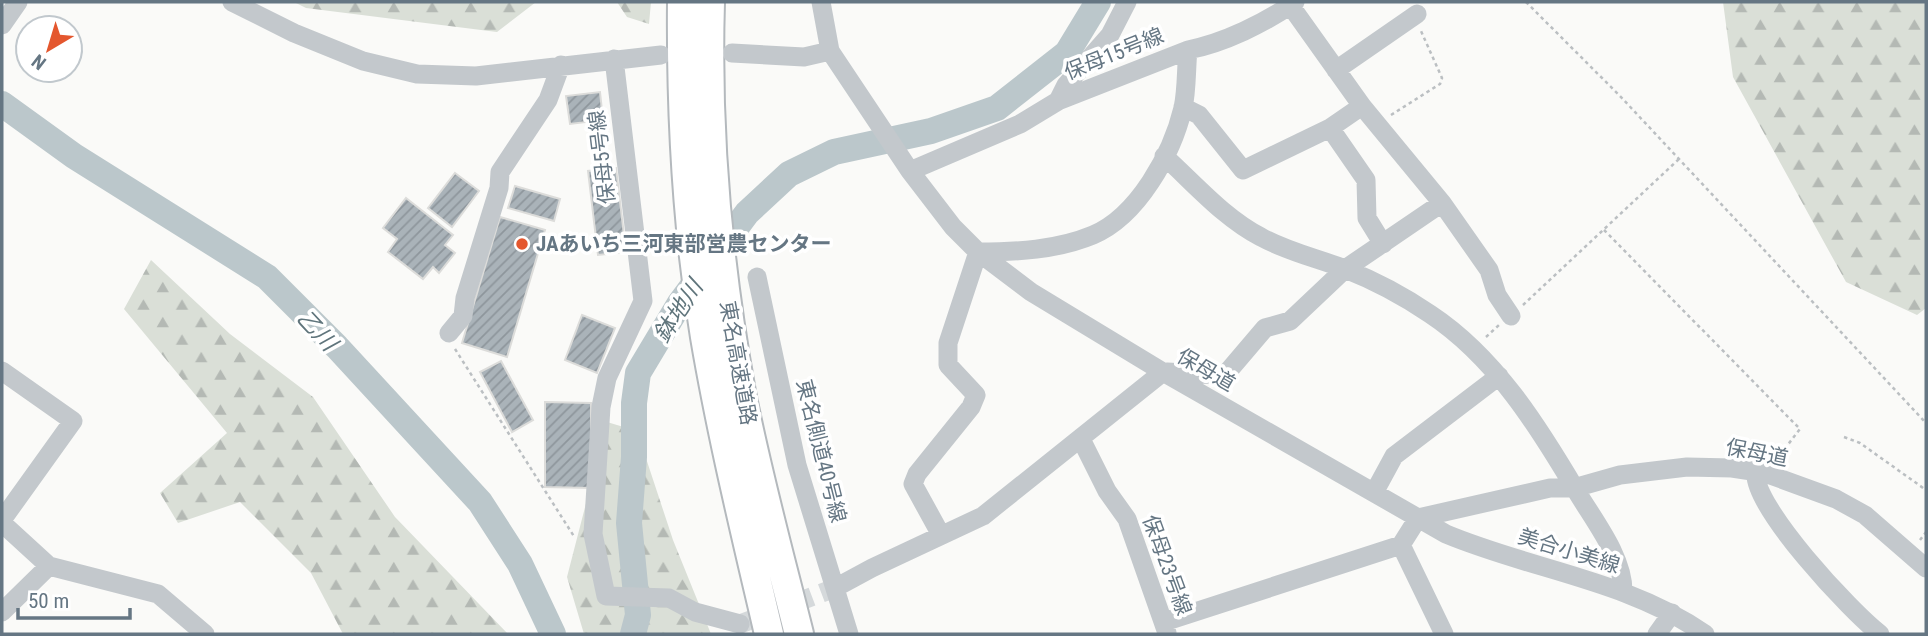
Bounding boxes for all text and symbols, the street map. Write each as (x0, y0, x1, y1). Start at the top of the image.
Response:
north arrow (14, 14, 84, 84)
street label: 保母15号線 (1061, 23, 1167, 85)
text: N (27, 49, 51, 75)
street label: 保母5号線 (584, 109, 620, 205)
place label: JAあいち三河東部営農センター (536, 232, 832, 256)
marker: JAあいち三河東部営農センター (514, 236, 530, 252)
water label: 鉢地川 (648, 272, 710, 348)
street label: 東名高速道路 (715, 299, 761, 427)
water label: 乙川 (291, 304, 344, 359)
street label: 保母道 (1173, 344, 1239, 396)
street label: 東名側道40号線 (792, 377, 850, 525)
street label: 保母道 (1724, 435, 1790, 471)
street label: 保母23号線 (1138, 512, 1196, 618)
street label: 美合小美線 (1515, 524, 1623, 578)
scale bar (18, 576, 130, 620)
text: 50 m (28, 589, 69, 613)

